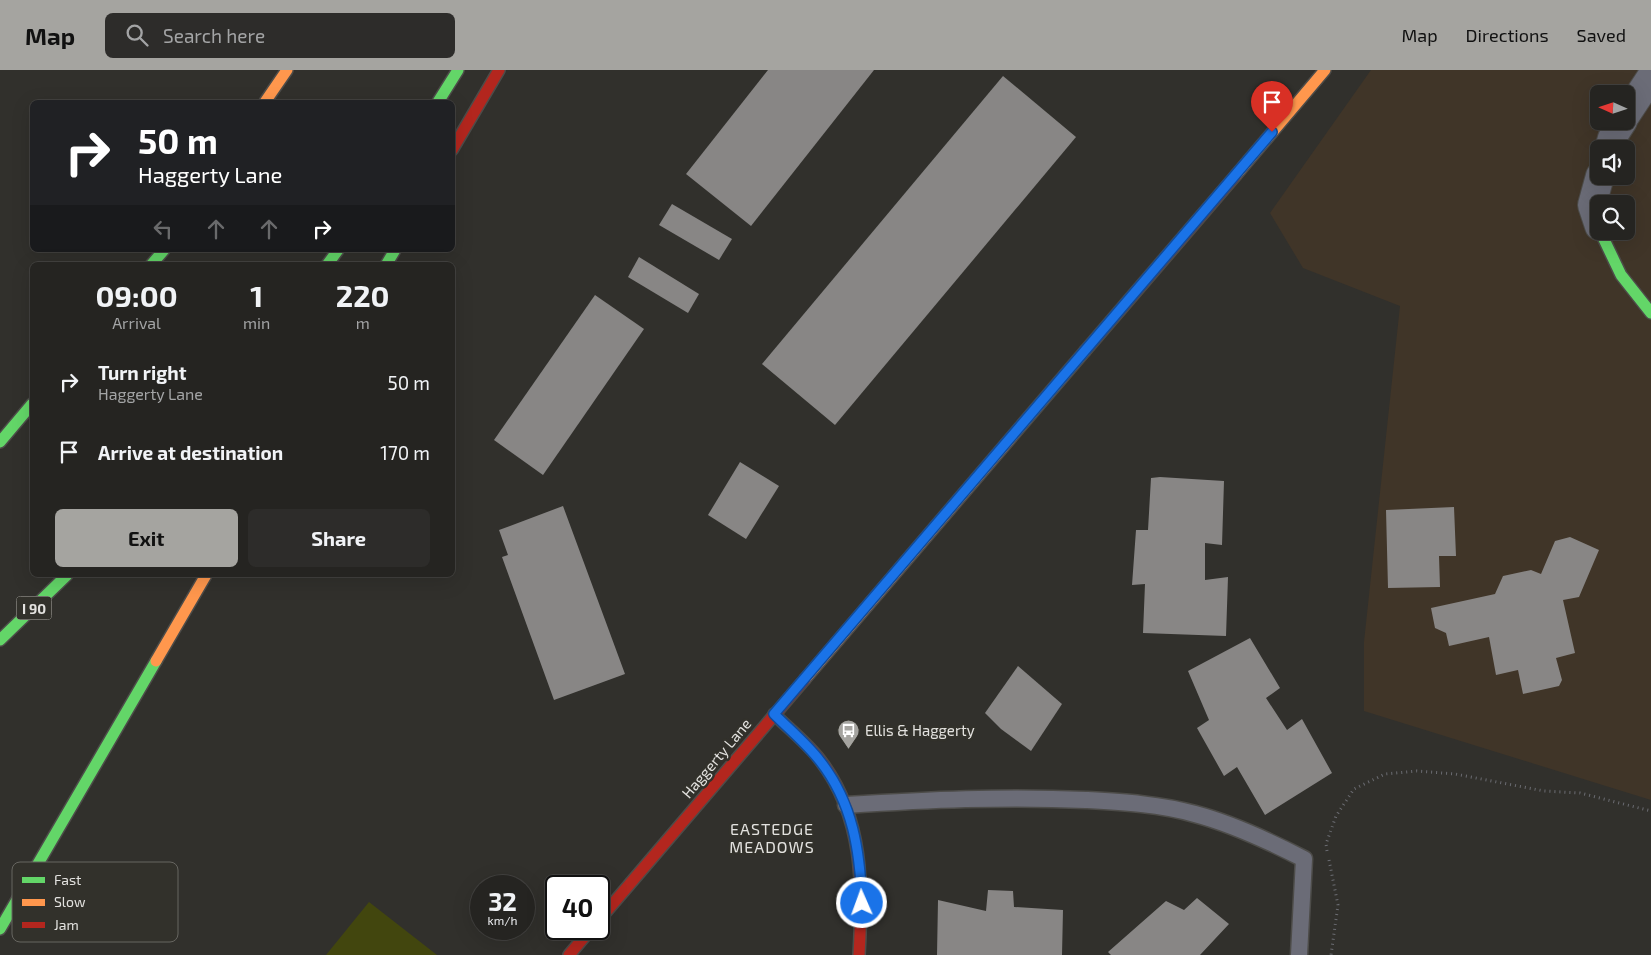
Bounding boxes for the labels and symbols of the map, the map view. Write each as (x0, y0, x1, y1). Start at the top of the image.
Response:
pin (1251, 81, 1293, 132)
north arrow (1590, 85, 1635, 130)
road number: I 90 (16, 596, 52, 620)
street label: Haggerty Lane (677, 715, 755, 801)
bus stop icon: Ellis & Haggerty (837, 718, 861, 749)
place label: Ellis & Haggerty (865, 721, 975, 739)
district label: EASTEDGE MEADOWS (729, 819, 815, 856)
legend (12, 862, 178, 942)
text: Fast (54, 871, 81, 888)
speed limit sign: 40 (545, 875, 610, 940)
position arrow (835, 876, 887, 928)
text: Slow (54, 893, 86, 910)
text: Jam (54, 916, 79, 933)

